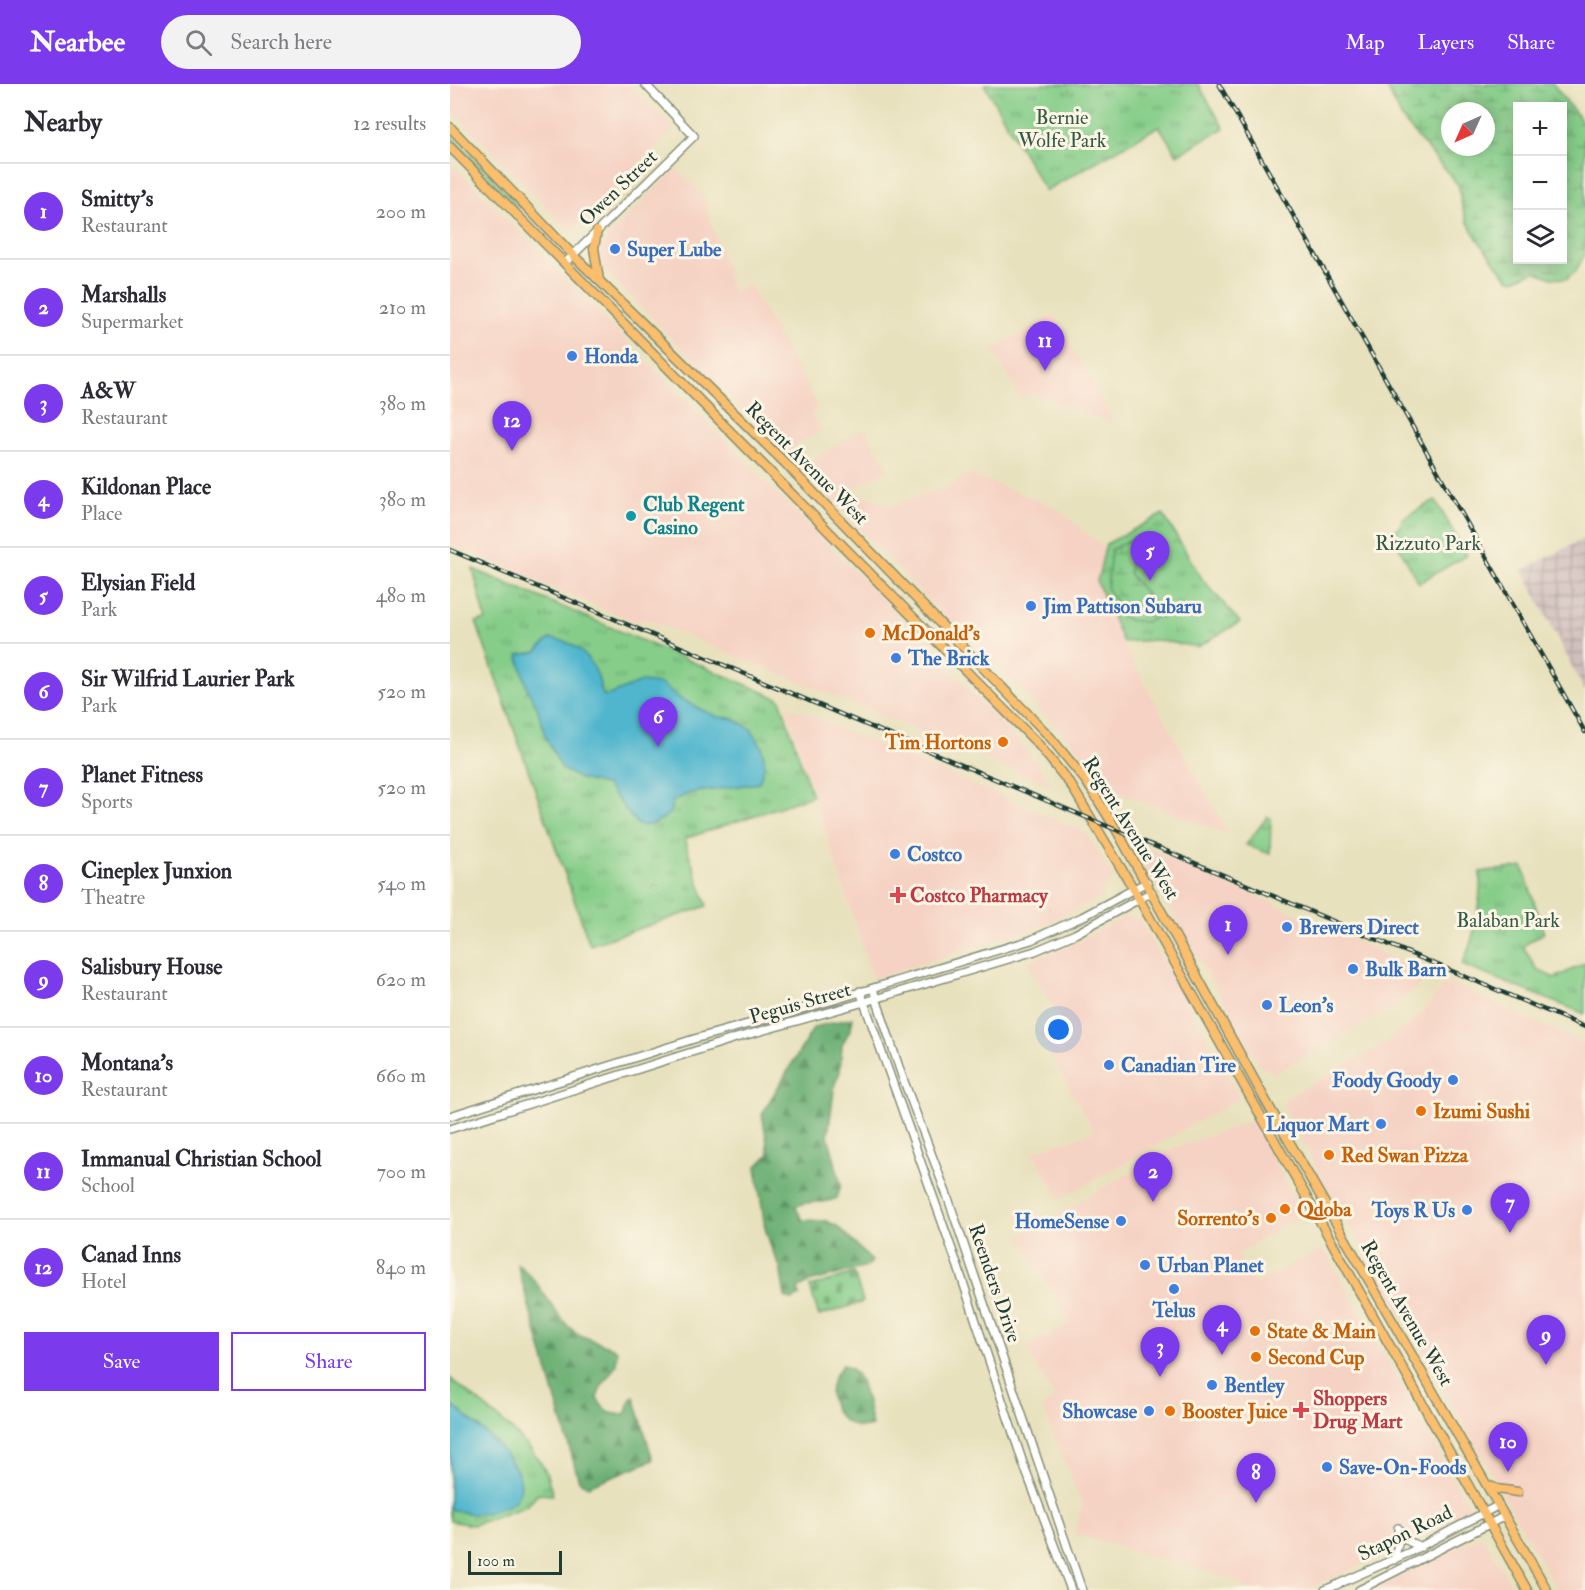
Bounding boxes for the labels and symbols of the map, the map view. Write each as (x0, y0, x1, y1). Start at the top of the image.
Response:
north arrow (1441, 102, 1495, 156)
park label: Bernie Wolfe Park (1017, 105, 1107, 153)
street label: Owen Street (574, 144, 663, 232)
place label: Super Lube (627, 237, 722, 263)
marker: Super Lube (608, 242, 622, 256)
pin: 11 (1026, 322, 1064, 371)
place label: Honda (584, 344, 639, 369)
marker: Honda (565, 349, 579, 363)
street label: Regent Avenue West (740, 396, 874, 530)
pin: 12 (492, 402, 532, 451)
place label: Club Regent Casino (643, 492, 745, 540)
marker: Club Regent Casino (624, 509, 638, 523)
park label: Rizzuto Park (1375, 531, 1481, 556)
pin: 5 (1130, 532, 1170, 581)
place label: Jim Pattison Subaru (1042, 594, 1203, 619)
marker: Jim Pattison Subaru (1024, 599, 1038, 613)
place label: McDonald's (881, 621, 980, 646)
marker: McDonald's (863, 626, 877, 640)
place label: The Brick (907, 646, 990, 671)
marker: The Brick (889, 651, 903, 665)
pin: 6 (638, 698, 678, 747)
place label: Tim Hortons (884, 730, 991, 755)
marker: Tim Hortons (996, 735, 1010, 749)
street label: Regent Avenue West (1077, 752, 1185, 905)
place label: Costco (907, 842, 963, 867)
marker: Costco (888, 847, 902, 861)
place label: Costco Pharmacy (910, 883, 1049, 909)
marker: Costco Pharmacy (891, 888, 905, 902)
pin: 1 (1208, 906, 1248, 955)
park label: Balaban Park (1456, 908, 1560, 933)
place label: Brewers Direct (1299, 915, 1419, 940)
marker: Brewers Direct (1280, 920, 1294, 934)
place label: Bulk Barn (1365, 957, 1447, 982)
marker: Bulk Barn (1346, 962, 1360, 976)
street label: Peguis Street (746, 976, 854, 1029)
place label: Leon's (1279, 993, 1334, 1018)
marker: Leon's (1260, 998, 1274, 1012)
your location (1044, 1015, 1073, 1044)
place label: Canadian Tire (1121, 1053, 1237, 1078)
marker: Canadian Tire (1102, 1058, 1116, 1072)
place label: Foody Goody (1332, 1068, 1442, 1094)
marker: Foody Goody (1446, 1073, 1460, 1087)
place label: Izumi Sushi (1433, 1099, 1531, 1124)
marker: Izumi Sushi (1414, 1104, 1428, 1118)
place label: Liquor Mart (1266, 1112, 1370, 1138)
marker: Liquor Mart (1374, 1117, 1388, 1131)
place label: Red Swan Pizza (1341, 1143, 1469, 1168)
marker: Red Swan Pizza (1322, 1148, 1336, 1162)
pin: 2 (1134, 1152, 1172, 1202)
pin: 7 (1490, 1184, 1530, 1233)
place label: Qdoba (1297, 1197, 1352, 1222)
place label: Toys R Us (1371, 1198, 1455, 1224)
marker: Qdoba (1278, 1202, 1292, 1216)
marker: Toys R Us (1460, 1203, 1474, 1217)
place label: Sorrento's (1177, 1206, 1259, 1231)
place label: HomeSense (1014, 1209, 1110, 1234)
marker: Sorrento's (1264, 1211, 1278, 1225)
marker: HomeSense (1114, 1214, 1128, 1228)
street label: Reenders Drive (963, 1220, 1027, 1346)
street label: Regent Avenue West (1355, 1236, 1459, 1391)
place label: Urban Planet (1157, 1253, 1264, 1278)
marker: Urban Planet (1138, 1258, 1152, 1272)
marker: Telus (1167, 1282, 1181, 1296)
place label: Telus (1152, 1298, 1196, 1323)
pin: 4 (1202, 1306, 1242, 1355)
pin: 9 (1526, 1316, 1566, 1365)
place label: State & Main (1267, 1319, 1377, 1344)
marker: State & Main (1248, 1324, 1262, 1338)
pin: 3 (1140, 1328, 1180, 1377)
place label: Second Cup (1268, 1345, 1364, 1371)
marker: Second Cup (1249, 1350, 1263, 1364)
place label: Bentley (1224, 1373, 1286, 1399)
marker: Bentley (1205, 1378, 1219, 1392)
place label: Shoppers Drug Mart (1313, 1386, 1403, 1435)
place label: Showcase (1062, 1399, 1138, 1424)
place label: Booster Juice (1182, 1399, 1288, 1424)
marker: Shoppers Drug Mart (1294, 1403, 1308, 1417)
marker: Showcase (1142, 1404, 1156, 1418)
marker: Booster Juice (1163, 1404, 1177, 1418)
pin: 10 (1488, 1422, 1528, 1472)
pin: 8 (1236, 1454, 1276, 1503)
place label: Save-On-Foods (1339, 1455, 1467, 1480)
marker: Save-On-Foods (1320, 1460, 1334, 1474)
street label: Stapon Road (1354, 1499, 1457, 1567)
scale bar (468, 1548, 562, 1576)

